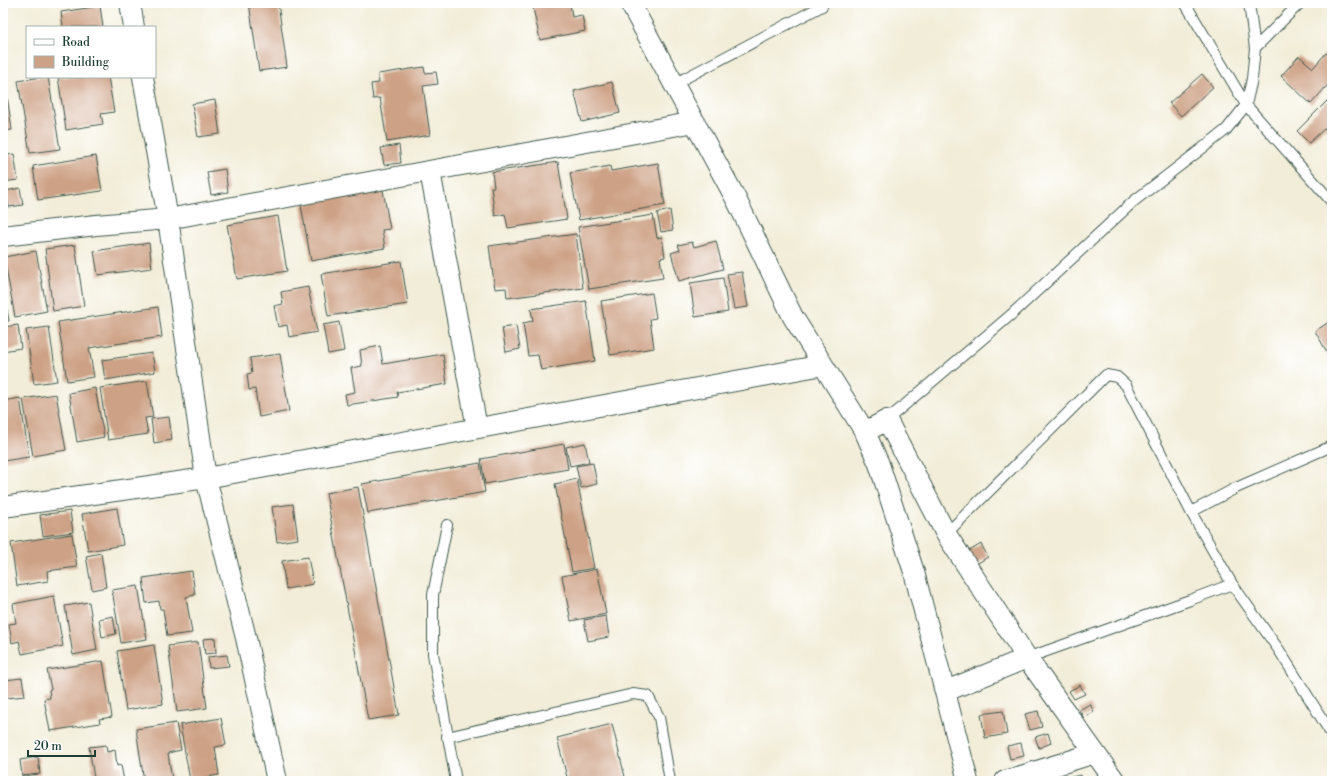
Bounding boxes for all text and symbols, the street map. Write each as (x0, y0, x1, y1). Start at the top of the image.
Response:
legend (26, 26, 156, 78)
text: Road (62, 35, 90, 50)
text: Building (61, 55, 110, 70)
scale bar (28, 732, 95, 758)
text: 20 m (34, 739, 62, 754)

